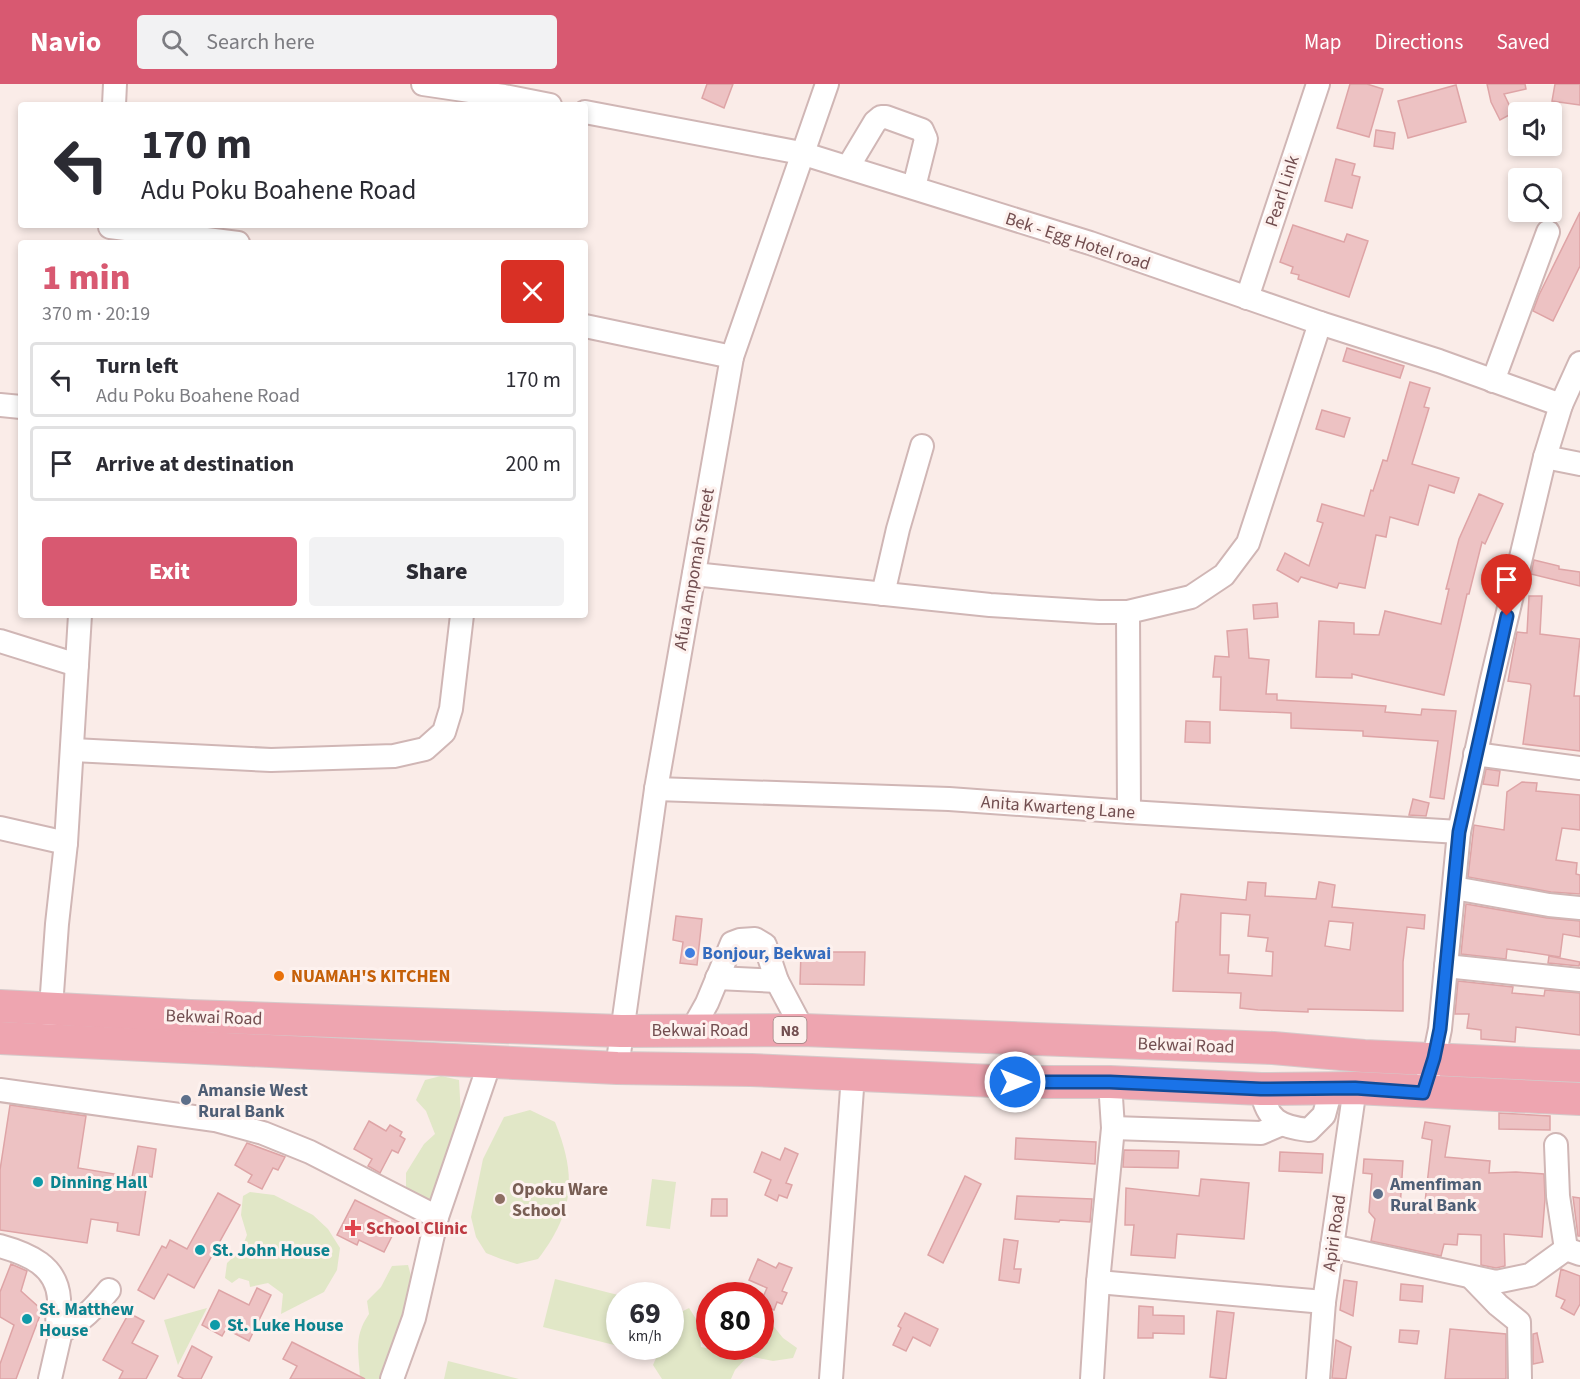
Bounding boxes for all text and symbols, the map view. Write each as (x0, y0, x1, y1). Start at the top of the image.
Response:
search box (137, 15, 557, 69)
text: Navio (30, 22, 101, 62)
icon: search (158, 26, 191, 59)
text: Search here (206, 26, 315, 58)
text: Map (1304, 27, 1342, 57)
text: Directions (1375, 27, 1463, 57)
text: Saved (1496, 27, 1550, 57)
map controls (1508, 102, 1562, 222)
button: sound (1508, 102, 1562, 156)
text: 170 m (141, 115, 252, 175)
icon: left (42, 126, 120, 204)
street label: Pearl Link (1259, 152, 1306, 230)
button: search (1508, 168, 1562, 222)
text: Adu Poku Boahene Road (141, 171, 416, 210)
street label: Bek - Egg Hotel road (1002, 206, 1154, 277)
text: 1 min (42, 252, 130, 303)
button: close (501, 260, 564, 323)
text: 370 m · 20:19 (42, 300, 150, 328)
text: Turn left (96, 350, 178, 382)
icon: left (45, 363, 78, 396)
text: 170 m (506, 364, 561, 396)
text: Adu Poku Boahene Road (96, 382, 300, 410)
icon: arrive (45, 447, 78, 480)
text: Arrive at destination (96, 448, 294, 480)
text: 200 m (506, 448, 561, 480)
street label: Afua Ampomah Street (668, 486, 721, 652)
button: Exit (42, 537, 297, 606)
button: Share (309, 537, 564, 606)
pin (1481, 554, 1532, 616)
icon: arrive (1490, 563, 1523, 596)
street label: Anita Kwarteng Lane (980, 790, 1136, 825)
place label: Bonjour, Bekwai (702, 941, 831, 966)
marker: Bonjour, Bekwai (683, 946, 697, 960)
place label: NUAMAH'S KITCHEN (291, 964, 450, 989)
marker: NUAMAH'S KITCHEN (272, 969, 286, 983)
street label: Bekwai Road (165, 1003, 263, 1032)
road number: N8 (774, 1017, 806, 1043)
street label: Bekwai Road (652, 1018, 748, 1043)
street label: Bekwai Road (1137, 1031, 1235, 1060)
position arrow (983, 1050, 1047, 1114)
place label: Amansie West Rural Bank (197, 1078, 308, 1124)
marker: Amansie West Rural Bank (179, 1093, 193, 1107)
place label: Dinning Hall (50, 1170, 147, 1195)
place label: Amenfiman Rural Bank (1389, 1172, 1482, 1218)
marker: Dinning Hall (31, 1175, 45, 1189)
place label: Opoku Ware School (512, 1177, 608, 1223)
marker: Amenfiman Rural Bank (1371, 1187, 1385, 1201)
marker: Opoku Ware School (493, 1192, 507, 1206)
street label: Apiri Road (1317, 1193, 1352, 1273)
place label: School Clinic (366, 1216, 468, 1241)
marker: School Clinic (344, 1219, 362, 1237)
place label: St. John House (212, 1238, 330, 1263)
marker: St. John House (193, 1243, 207, 1257)
speed limit sign: 80 (696, 1282, 774, 1360)
text: 69 (629, 1292, 661, 1335)
place label: St. Matthew House (39, 1297, 134, 1343)
marker: St. Matthew House (20, 1312, 34, 1326)
place label: St. Luke House (227, 1313, 343, 1338)
marker: St. Luke House (208, 1318, 222, 1332)
text: km/h (628, 1326, 662, 1347)

